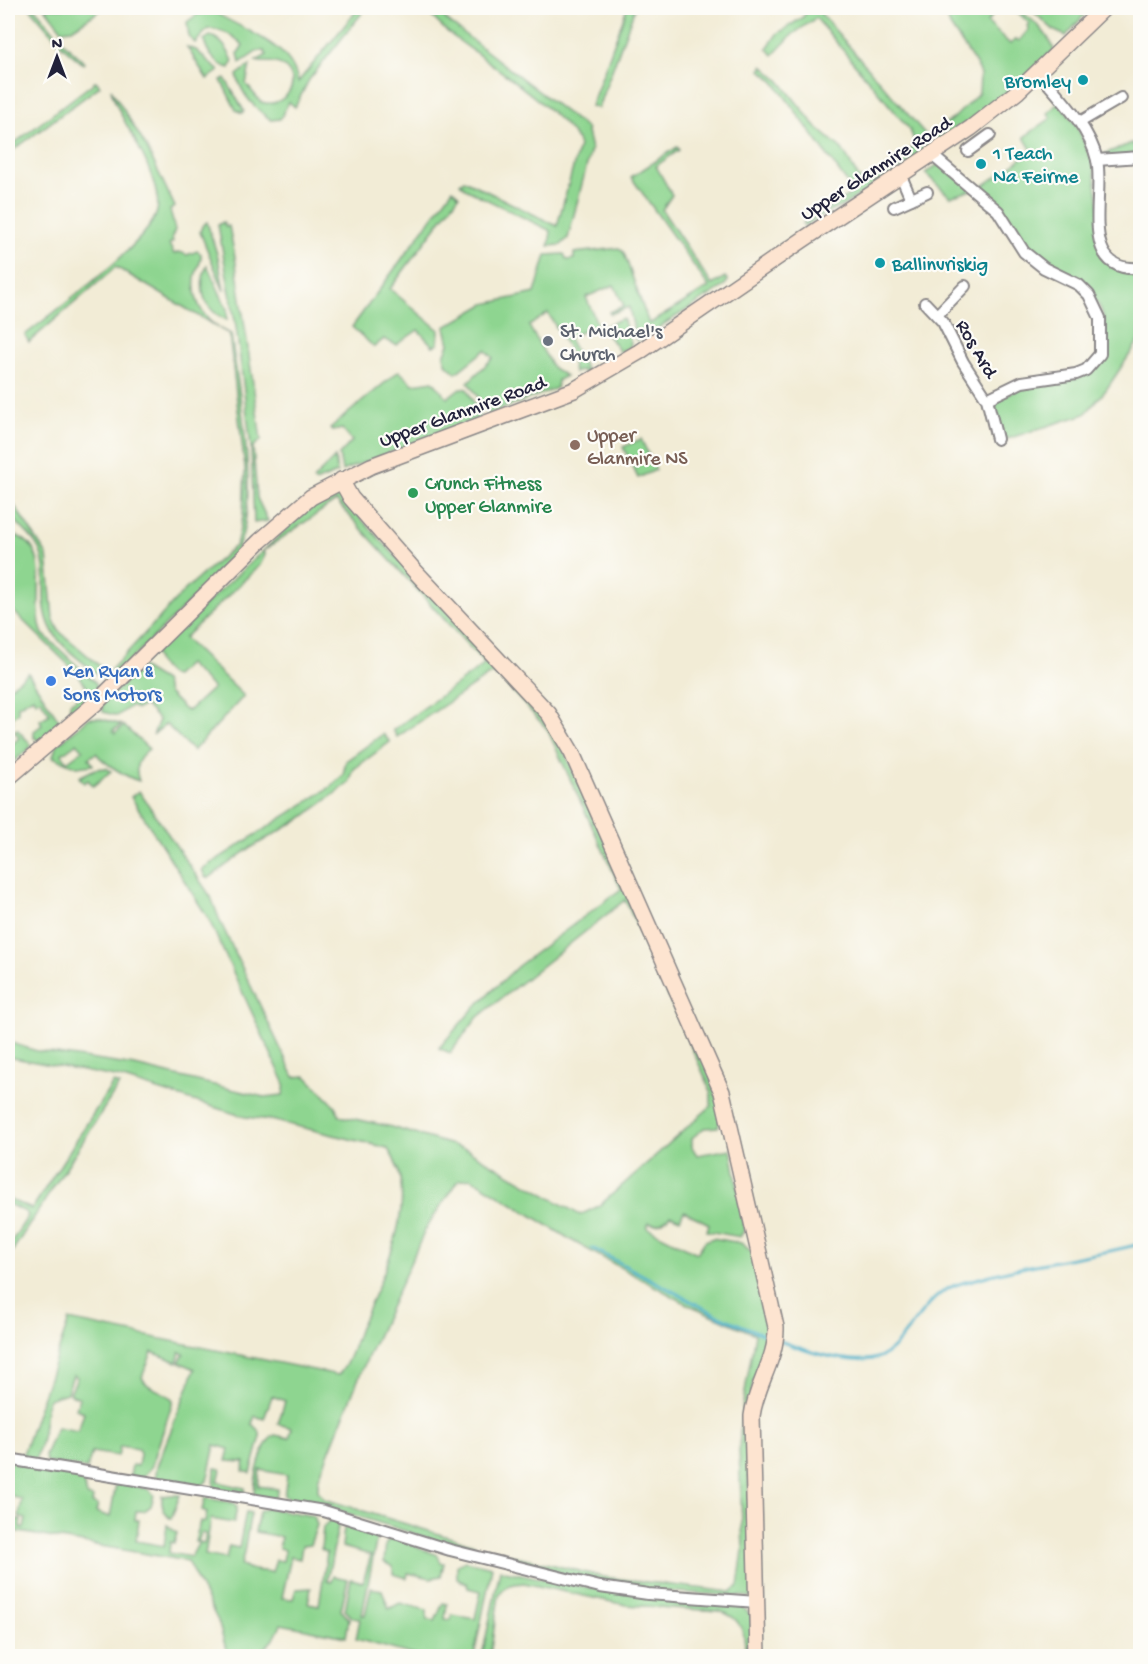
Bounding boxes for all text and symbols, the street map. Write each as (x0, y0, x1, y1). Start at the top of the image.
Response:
north arrow (27, 27, 87, 87)
text: N (52, 36, 63, 55)
place label: Bromley (1004, 72, 1071, 95)
marker: Bromley (1076, 73, 1090, 87)
street label: Upper Glanmire Road (797, 111, 959, 227)
place label: 1 Teach Na Feirme (992, 144, 1079, 190)
marker: 1 Teach Na Feirme (974, 157, 988, 171)
place label: Ballinvriskig (891, 255, 988, 278)
marker: Ballinvriskig (873, 256, 887, 270)
street label: Ros Ard (949, 316, 1002, 385)
place label: St. Michael's Church (560, 322, 663, 368)
marker: St. Michael's Church (541, 334, 555, 348)
street label: Upper Glanmire Road (377, 372, 552, 454)
place label: Upper Glanmire NS (587, 426, 688, 472)
marker: Upper Glanmire NS (568, 438, 582, 452)
place label: Crunch Fitness Upper Glanmire (425, 474, 553, 520)
marker: Crunch Fitness Upper Glanmire (406, 486, 420, 500)
place label: Ken Ryan & Sons Motors (63, 662, 162, 708)
marker: Ken Ryan & Sons Motors (44, 674, 58, 688)

